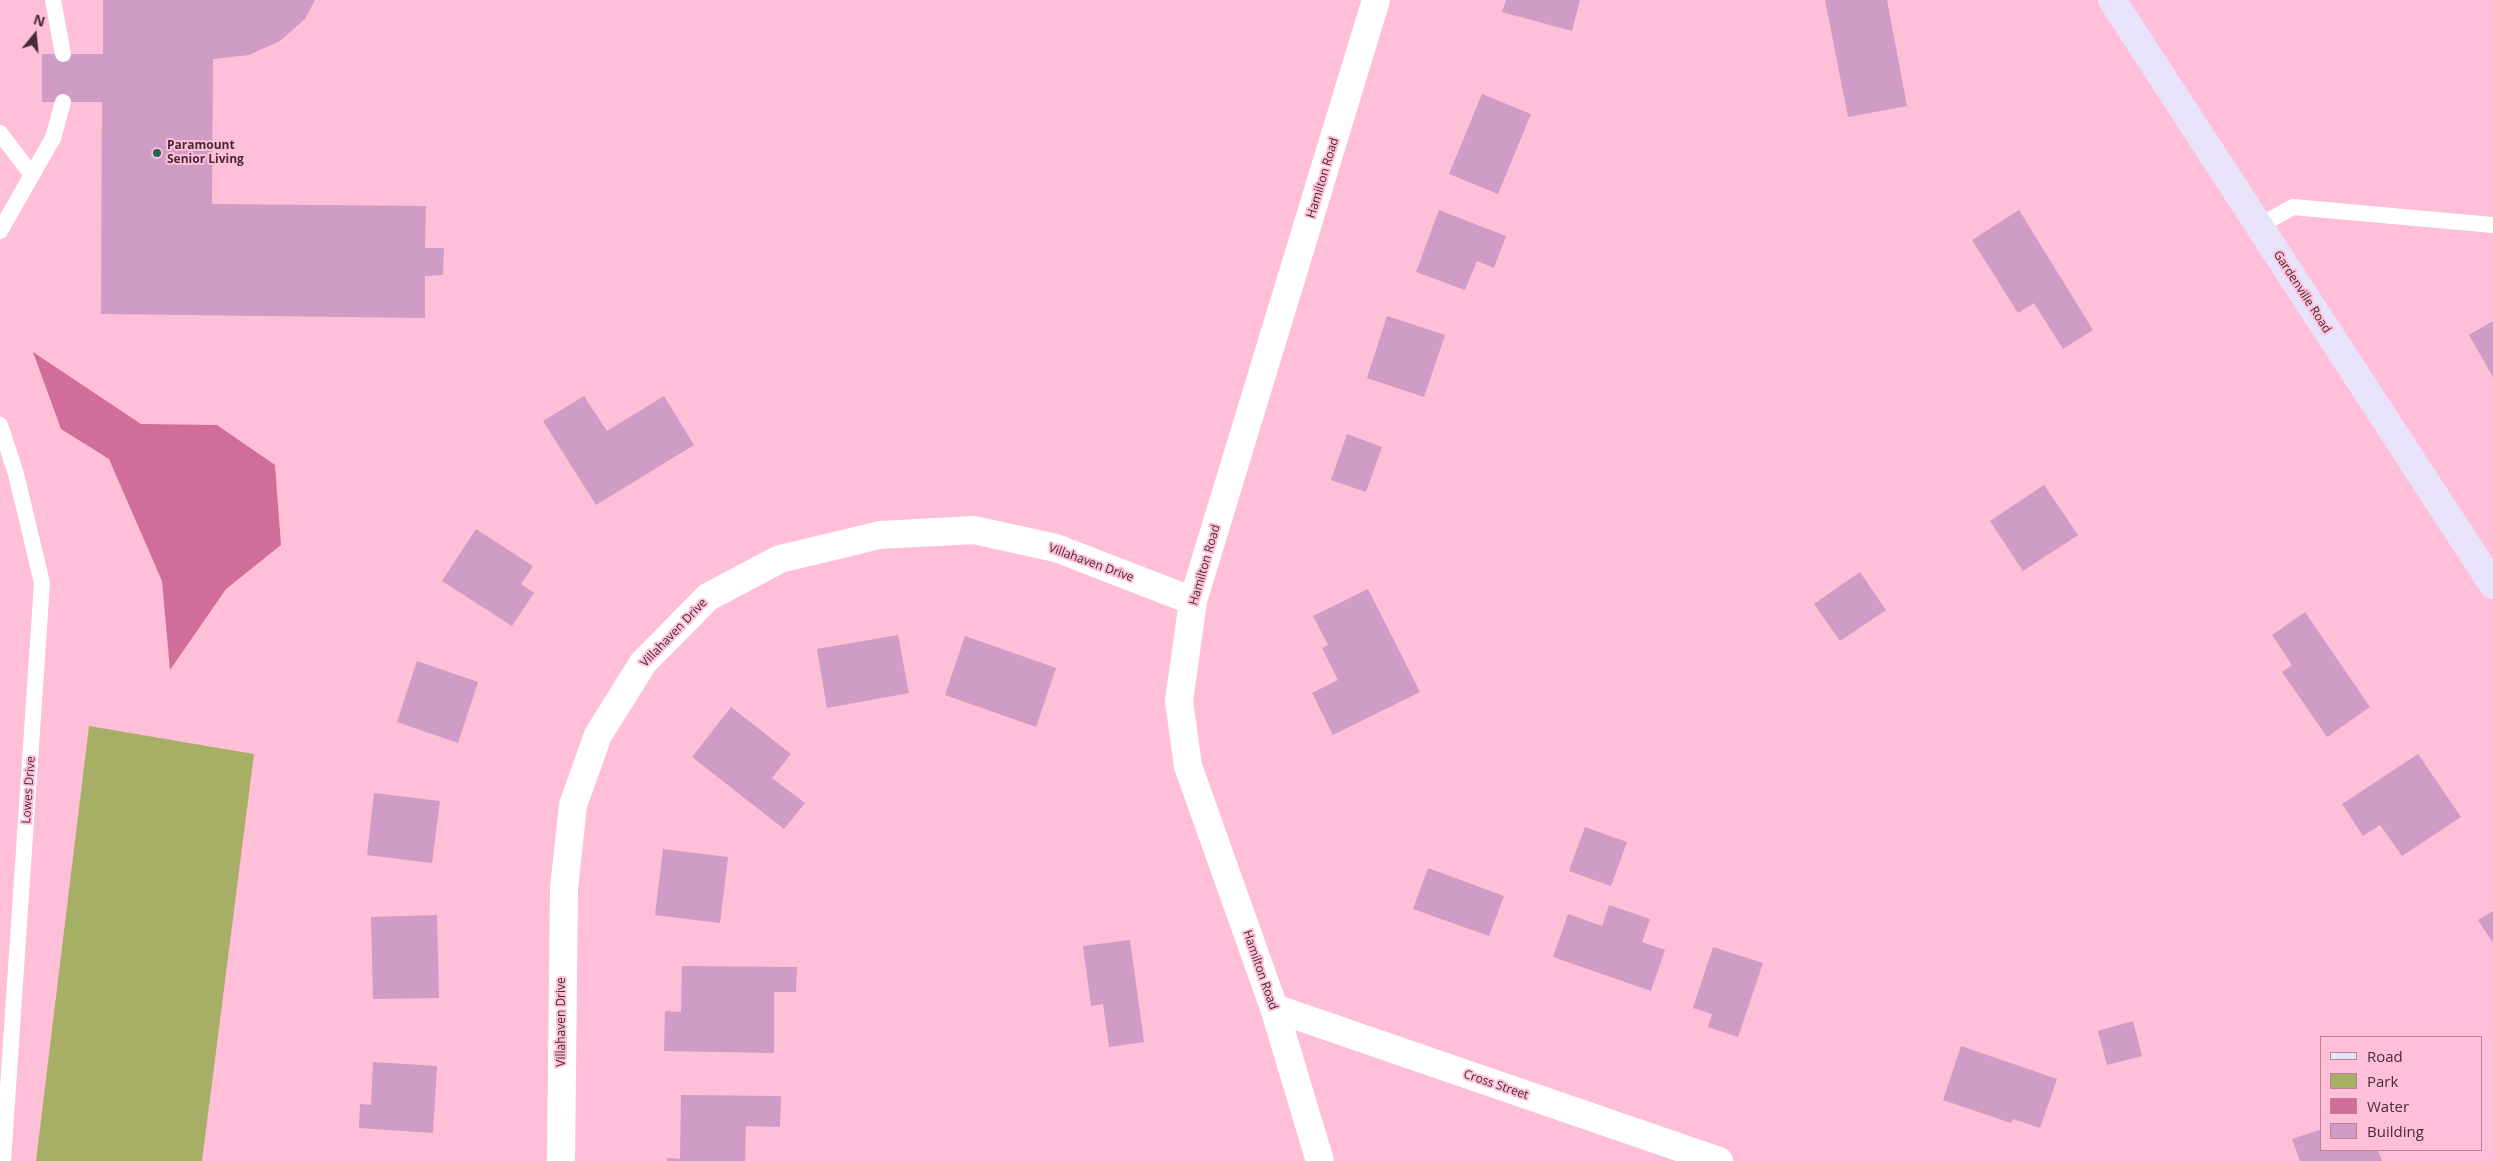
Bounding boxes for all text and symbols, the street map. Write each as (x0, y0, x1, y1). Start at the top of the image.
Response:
text: N (31, 9, 48, 31)
north arrow (10, 10, 60, 60)
street label: Hamilton Road (1304, 136, 1342, 220)
place label: Paramount Senior Living (167, 139, 244, 167)
marker: Paramount Senior Living (151, 147, 163, 159)
street label: Gardenville Road (2270, 248, 2334, 336)
street label: Hamilton Road (1187, 523, 1223, 607)
street label: Villahaven Drive (1046, 541, 1136, 585)
street label: Villahaven Drive (638, 596, 710, 670)
street label: Lowes Drive (19, 756, 39, 824)
street label: Hamilton Road (1240, 928, 1280, 1012)
street label: Villahaven Drive (555, 977, 569, 1067)
legend (2320, 1036, 2483, 1151)
text: Road (2367, 1046, 2403, 1066)
street label: Cross Street (1462, 1067, 1530, 1103)
text: Park (2367, 1071, 2398, 1091)
text: Water (2367, 1096, 2409, 1116)
text: Building (2367, 1121, 2424, 1141)

